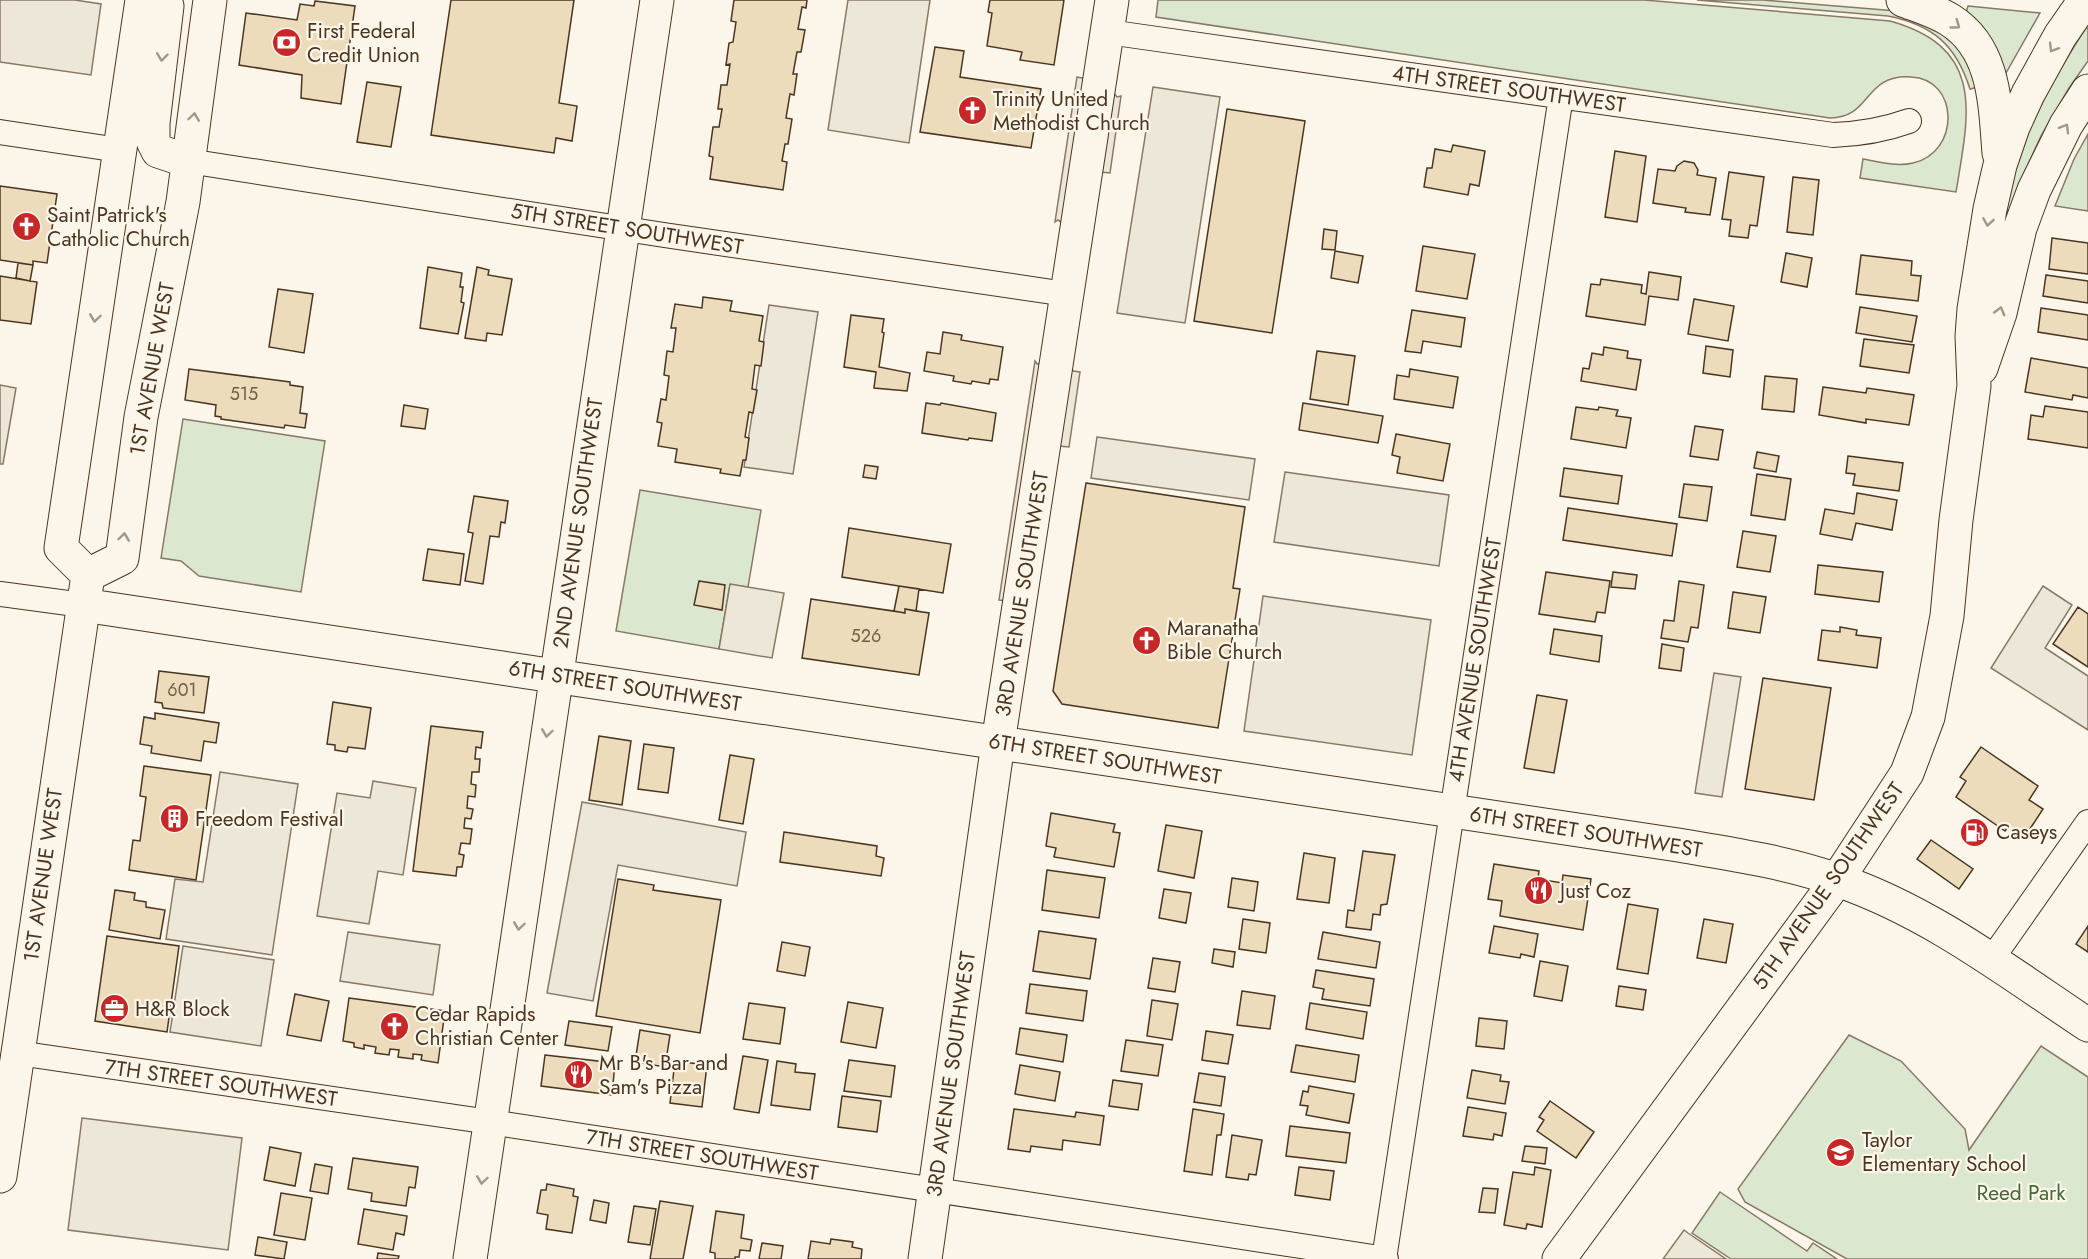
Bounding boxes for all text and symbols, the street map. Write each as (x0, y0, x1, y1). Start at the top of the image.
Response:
place label: First Federal Credit Union (307, 16, 420, 70)
one-way arrow (1949, 18, 1960, 29)
bank icon: First Federal Credit Union (270, 27, 302, 59)
one-way arrow (2048, 42, 2060, 52)
one-way arrow (156, 53, 168, 62)
street label: 4TH STREET SOUTHWEST (1390, 58, 1628, 120)
place label: Trinity United Methodist Church (993, 84, 1150, 138)
church icon: Trinity United Methodist Church (956, 95, 988, 127)
one-way arrow (188, 113, 200, 122)
one-way arrow (2058, 124, 2069, 134)
street label: 5TH STREET SOUTHWEST (509, 196, 746, 262)
place label: Saint Patrick's Catholic Church (47, 200, 190, 254)
church icon: Saint Patrick's Catholic Church (10, 211, 42, 243)
one-way arrow (1982, 218, 1994, 227)
street label: 1ST AVENUE WEST (122, 280, 182, 458)
one-way arrow (1992, 306, 2005, 316)
one-way arrow (90, 313, 102, 323)
house number: 515 (230, 381, 258, 407)
street label: 2ND AVENUE SOUTHWEST (546, 395, 610, 650)
street label: 3RD AVENUE SOUTHWEST (988, 469, 1056, 719)
one-way arrow (118, 533, 130, 542)
street label: 4TH AVENUE SOUTHWEST (1441, 535, 1509, 785)
place label: Maranatha Bible Church (1167, 613, 1282, 667)
house number: 526 (851, 623, 881, 649)
church icon: Maranatha Bible Church (1130, 624, 1162, 656)
street label: 6TH STREET SOUTHWEST (507, 653, 744, 719)
house number: 601 (167, 677, 197, 703)
street label: 6TH STREET SOUTHWEST (987, 726, 1224, 792)
one-way arrow (541, 728, 553, 738)
street label: 5TH AVENUE SOUTHWEST (1745, 776, 1911, 996)
street label: 1ST AVENUE WEST (16, 786, 70, 964)
street label: 6TH STREET SOUTHWEST (1468, 799, 1705, 865)
building icon: Freedom Festival (158, 803, 190, 835)
place label: Freedom Festival (195, 804, 344, 834)
fuel station icon: Caseys (1959, 816, 1991, 848)
place label: Caseys (1996, 817, 2057, 847)
restaurant icon: Just Coz (1523, 875, 1555, 907)
place label: Just Coz (1557, 876, 1631, 906)
one-way arrow (513, 921, 525, 931)
street label: 3RD AVENUE SOUTHWEST (919, 949, 983, 1199)
office icon: H&R Block (98, 993, 130, 1025)
place label: H&R Block (135, 994, 230, 1024)
place label: Cedar Rapids Christian Center (415, 999, 560, 1053)
church icon: Cedar Rapids Christian Center (378, 1010, 410, 1042)
place label: Mr B's Bar and Sam's Pizza (599, 1048, 728, 1102)
street label: 7TH STREET SOUTHWEST (103, 1052, 340, 1114)
restaurant icon: Mr B's Bar and Sam's Pizza (562, 1059, 594, 1091)
street label: 7TH STREET SOUTHWEST (584, 1122, 821, 1188)
place label: Taylor Elementary School (1862, 1125, 2026, 1179)
school or university icon: Taylor Elementary School (1825, 1136, 1857, 1168)
one-way arrow (476, 1175, 488, 1184)
park label: Reed Park (1976, 1178, 2066, 1208)

